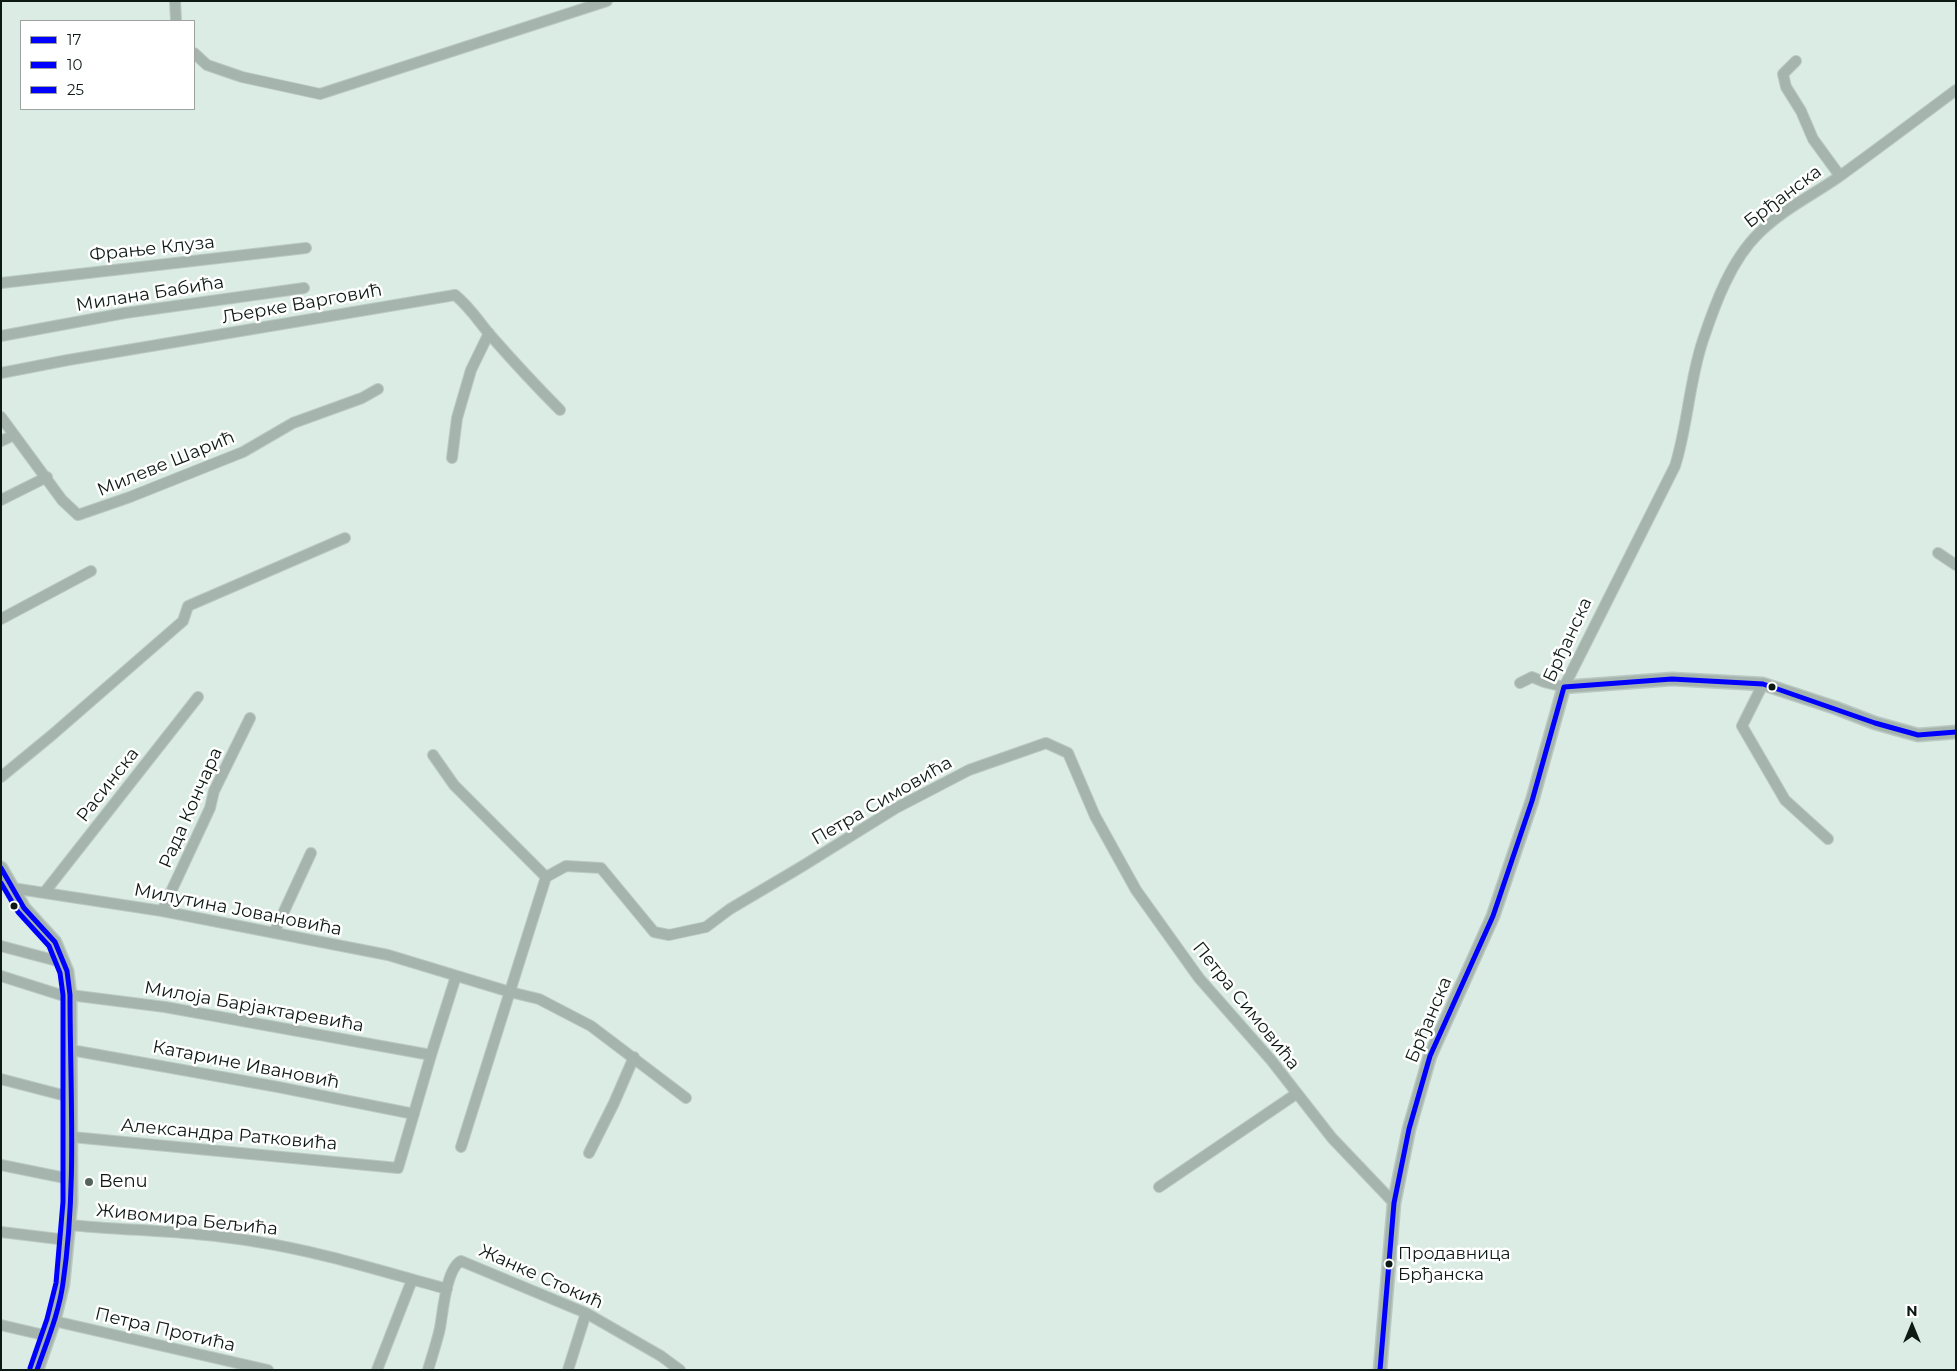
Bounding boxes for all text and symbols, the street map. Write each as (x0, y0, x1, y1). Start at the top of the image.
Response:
legend (20, 20, 195, 110)
text: 17 (67, 30, 81, 49)
text: 10 (67, 55, 82, 74)
text: 25 (67, 80, 84, 99)
street label: Брђанска (1740, 161, 1826, 233)
street label: Фрање Клуза (88, 232, 216, 266)
street label: Милана Бабића (75, 272, 225, 316)
street label: Љерке Варговић (220, 279, 384, 329)
street label: Милеве Шарић (94, 427, 238, 501)
street label: Брђанска (1539, 594, 1597, 686)
unlabelled marker (1767, 682, 1777, 692)
street label: Расинска (72, 743, 144, 827)
street label: Рада Кончара (155, 744, 227, 872)
street label: Петра Симовића (808, 752, 956, 850)
street label: Милутина Јовановића (132, 879, 344, 941)
unlabelled marker (9, 901, 19, 911)
street label: Петра Симовића (1188, 938, 1304, 1074)
street label: Брђанска (1401, 974, 1457, 1066)
street label: Милоја Барјактаревића (143, 977, 365, 1037)
street label: Катарине Ивановић (151, 1036, 341, 1094)
street label: Александра Ратковића (120, 1115, 338, 1155)
place label: Benu (99, 1171, 148, 1193)
marker: Benu (83, 1176, 95, 1188)
street label: Живомира Бељића (95, 1200, 279, 1240)
street label: Жанке Стокић (476, 1240, 606, 1314)
place label: Продавница Брђанска (1398, 1244, 1510, 1284)
marker: Продавница Брђанска (1384, 1259, 1394, 1269)
north arrow (1887, 1301, 1937, 1351)
text: N (1906, 1302, 1918, 1320)
street label: Петра Протића (93, 1303, 237, 1357)

